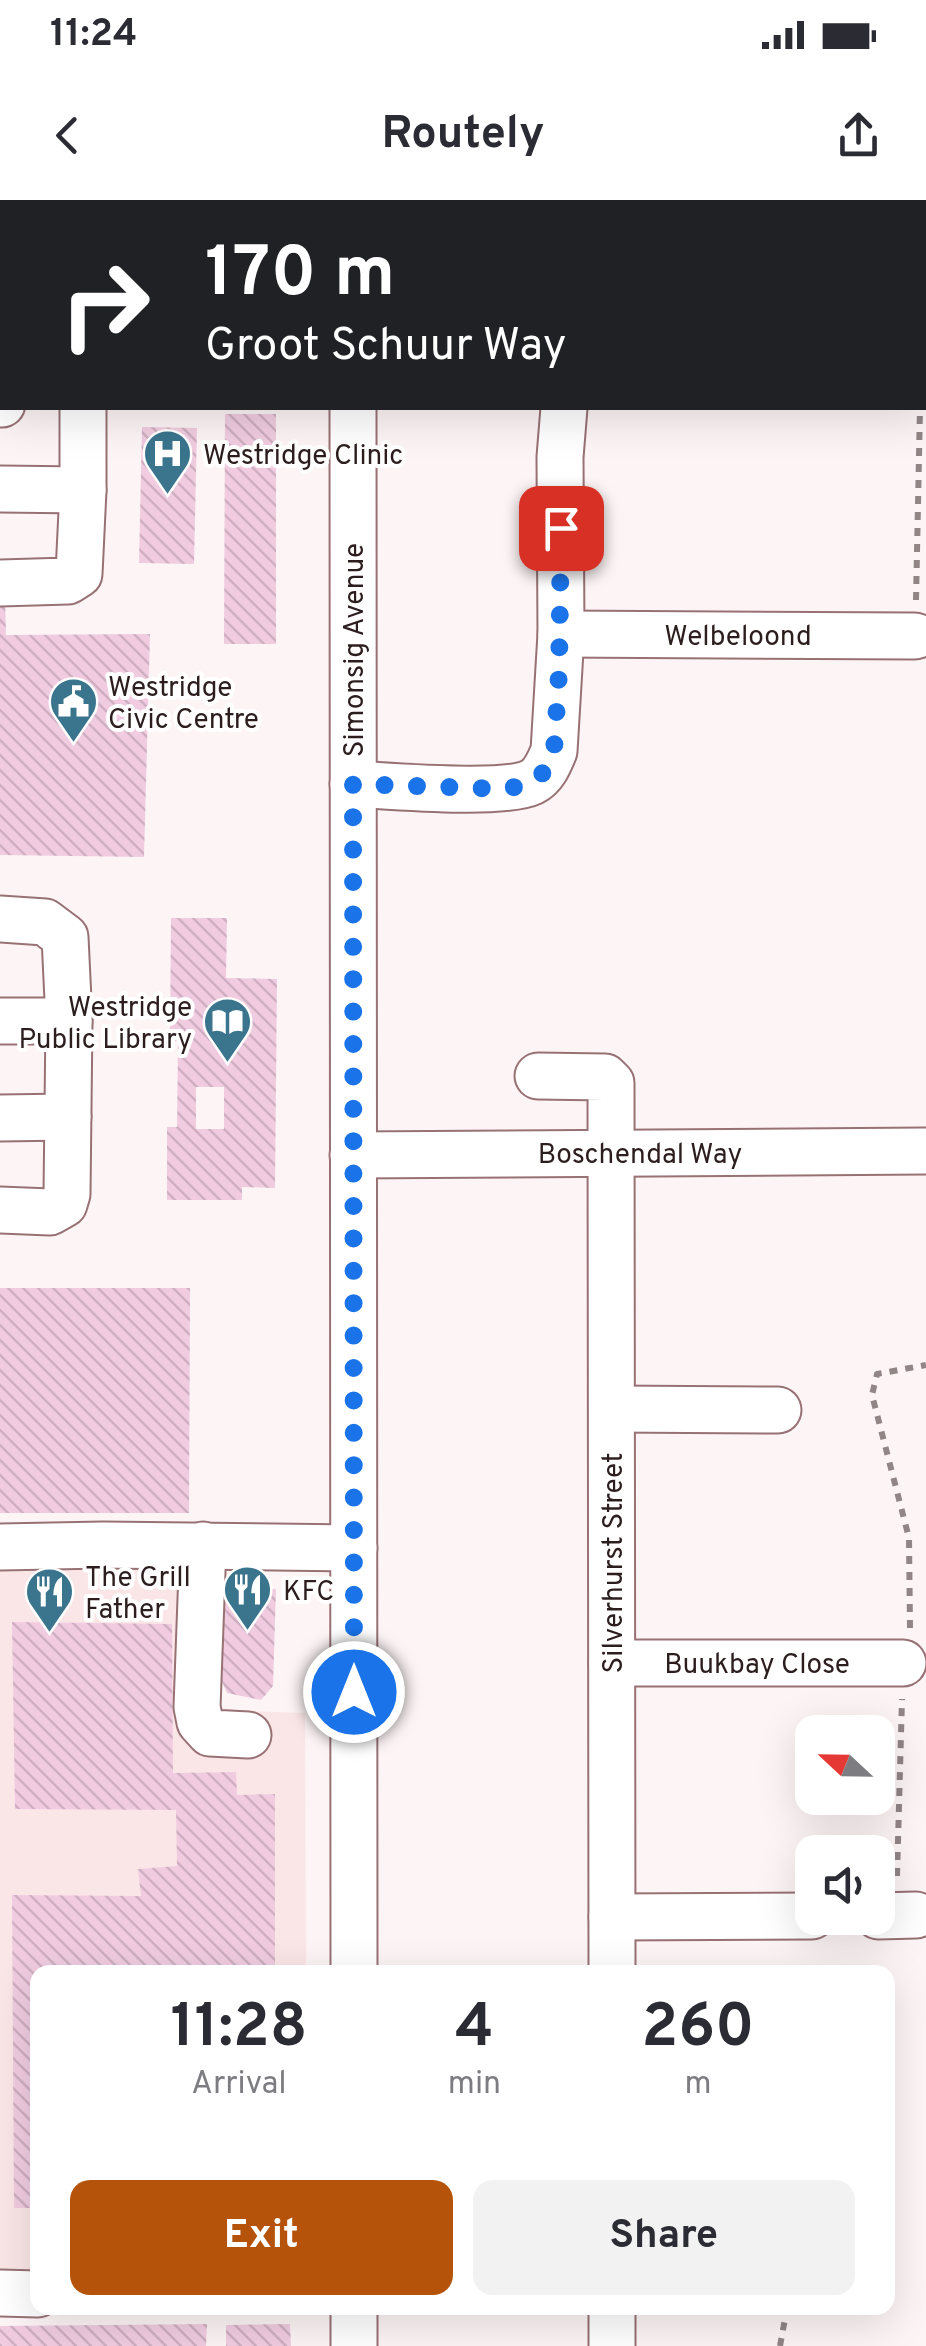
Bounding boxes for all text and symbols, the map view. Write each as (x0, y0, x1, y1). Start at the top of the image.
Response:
text: 11:24 (50, 11, 137, 60)
text: Routely (382, 107, 544, 164)
icon: back (40, 108, 95, 163)
icon: share (831, 108, 886, 163)
text: 170 m (205, 232, 395, 321)
icon: right (40, 240, 170, 370)
text: Groot Schuur Way (205, 319, 567, 376)
hospital icon: Westridge Clinic (142, 428, 194, 496)
place label: Westridge Clinic (203, 439, 403, 475)
pin (519, 486, 604, 571)
icon: arrive (534, 501, 589, 556)
street label: Simonsig Avenue (338, 543, 374, 757)
street label: Welbeloond (664, 620, 812, 656)
place label: Westridge Civic Centre (108, 671, 259, 739)
public building icon: Westridge Civic Centre (47, 676, 99, 744)
place label: Westridge Public Library (19, 991, 192, 1059)
library icon: Westridge Public Library (201, 996, 253, 1064)
street label: Boschendal Way (538, 1138, 742, 1174)
street label: Silverhurst Street (597, 1453, 633, 1673)
place label: The Grill Father (85, 1561, 191, 1629)
restaurant icon: KFC (222, 1564, 274, 1632)
restaurant icon: The Grill Father (24, 1566, 76, 1634)
place label: KFC (283, 1575, 334, 1611)
position arrow (302, 1640, 406, 1744)
street label: Buukbay Close (664, 1648, 850, 1684)
north arrow (795, 1715, 895, 1815)
map controls (795, 1715, 895, 1935)
button: sound (795, 1835, 895, 1935)
text: 11:28 (170, 1992, 307, 2068)
text: 4 (455, 1992, 494, 2068)
text: 260 (642, 1992, 755, 2068)
text: Arrival (191, 2065, 287, 2105)
text: min (448, 2065, 501, 2105)
text: m (684, 2065, 712, 2105)
button: Exit (70, 2180, 453, 2295)
button: Share (473, 2180, 855, 2295)

